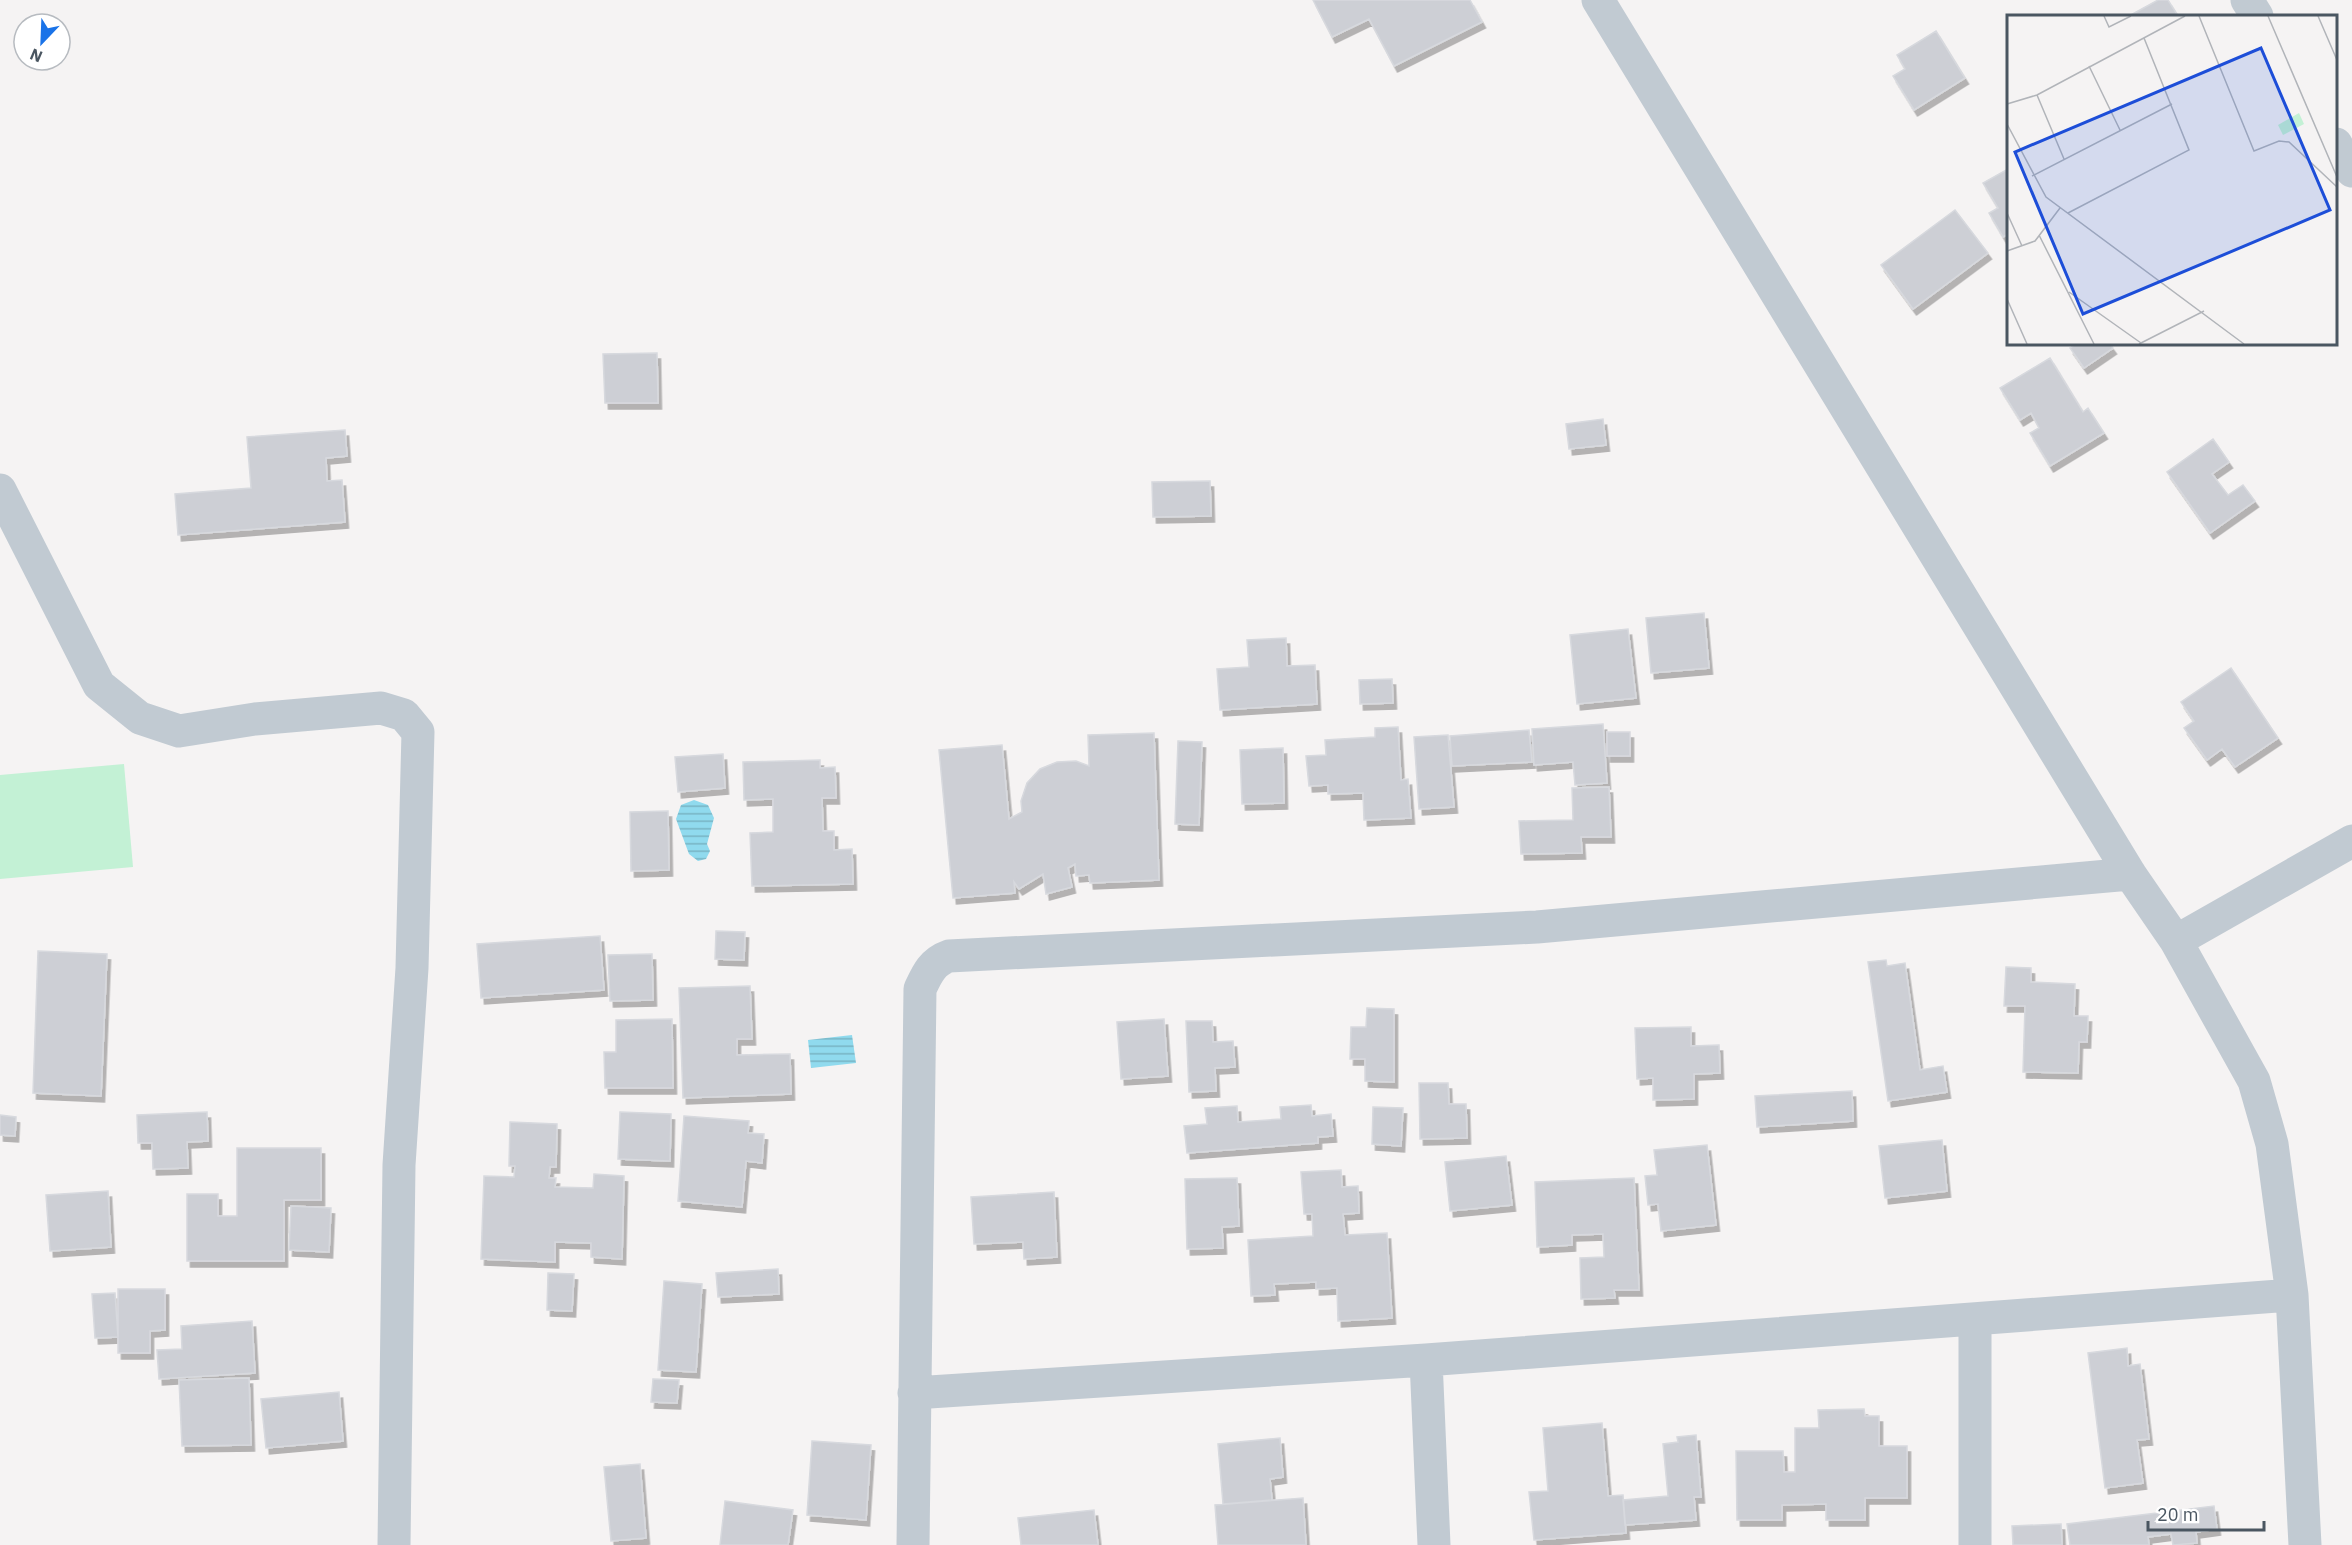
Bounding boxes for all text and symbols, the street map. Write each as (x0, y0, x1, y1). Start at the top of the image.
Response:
north arrow (12, 12, 72, 72)
inset map (2007, 15, 2337, 345)
text: N (27, 44, 45, 67)
scale bar (2148, 1494, 2264, 1532)
text: 20 m (2157, 1503, 2199, 1526)

